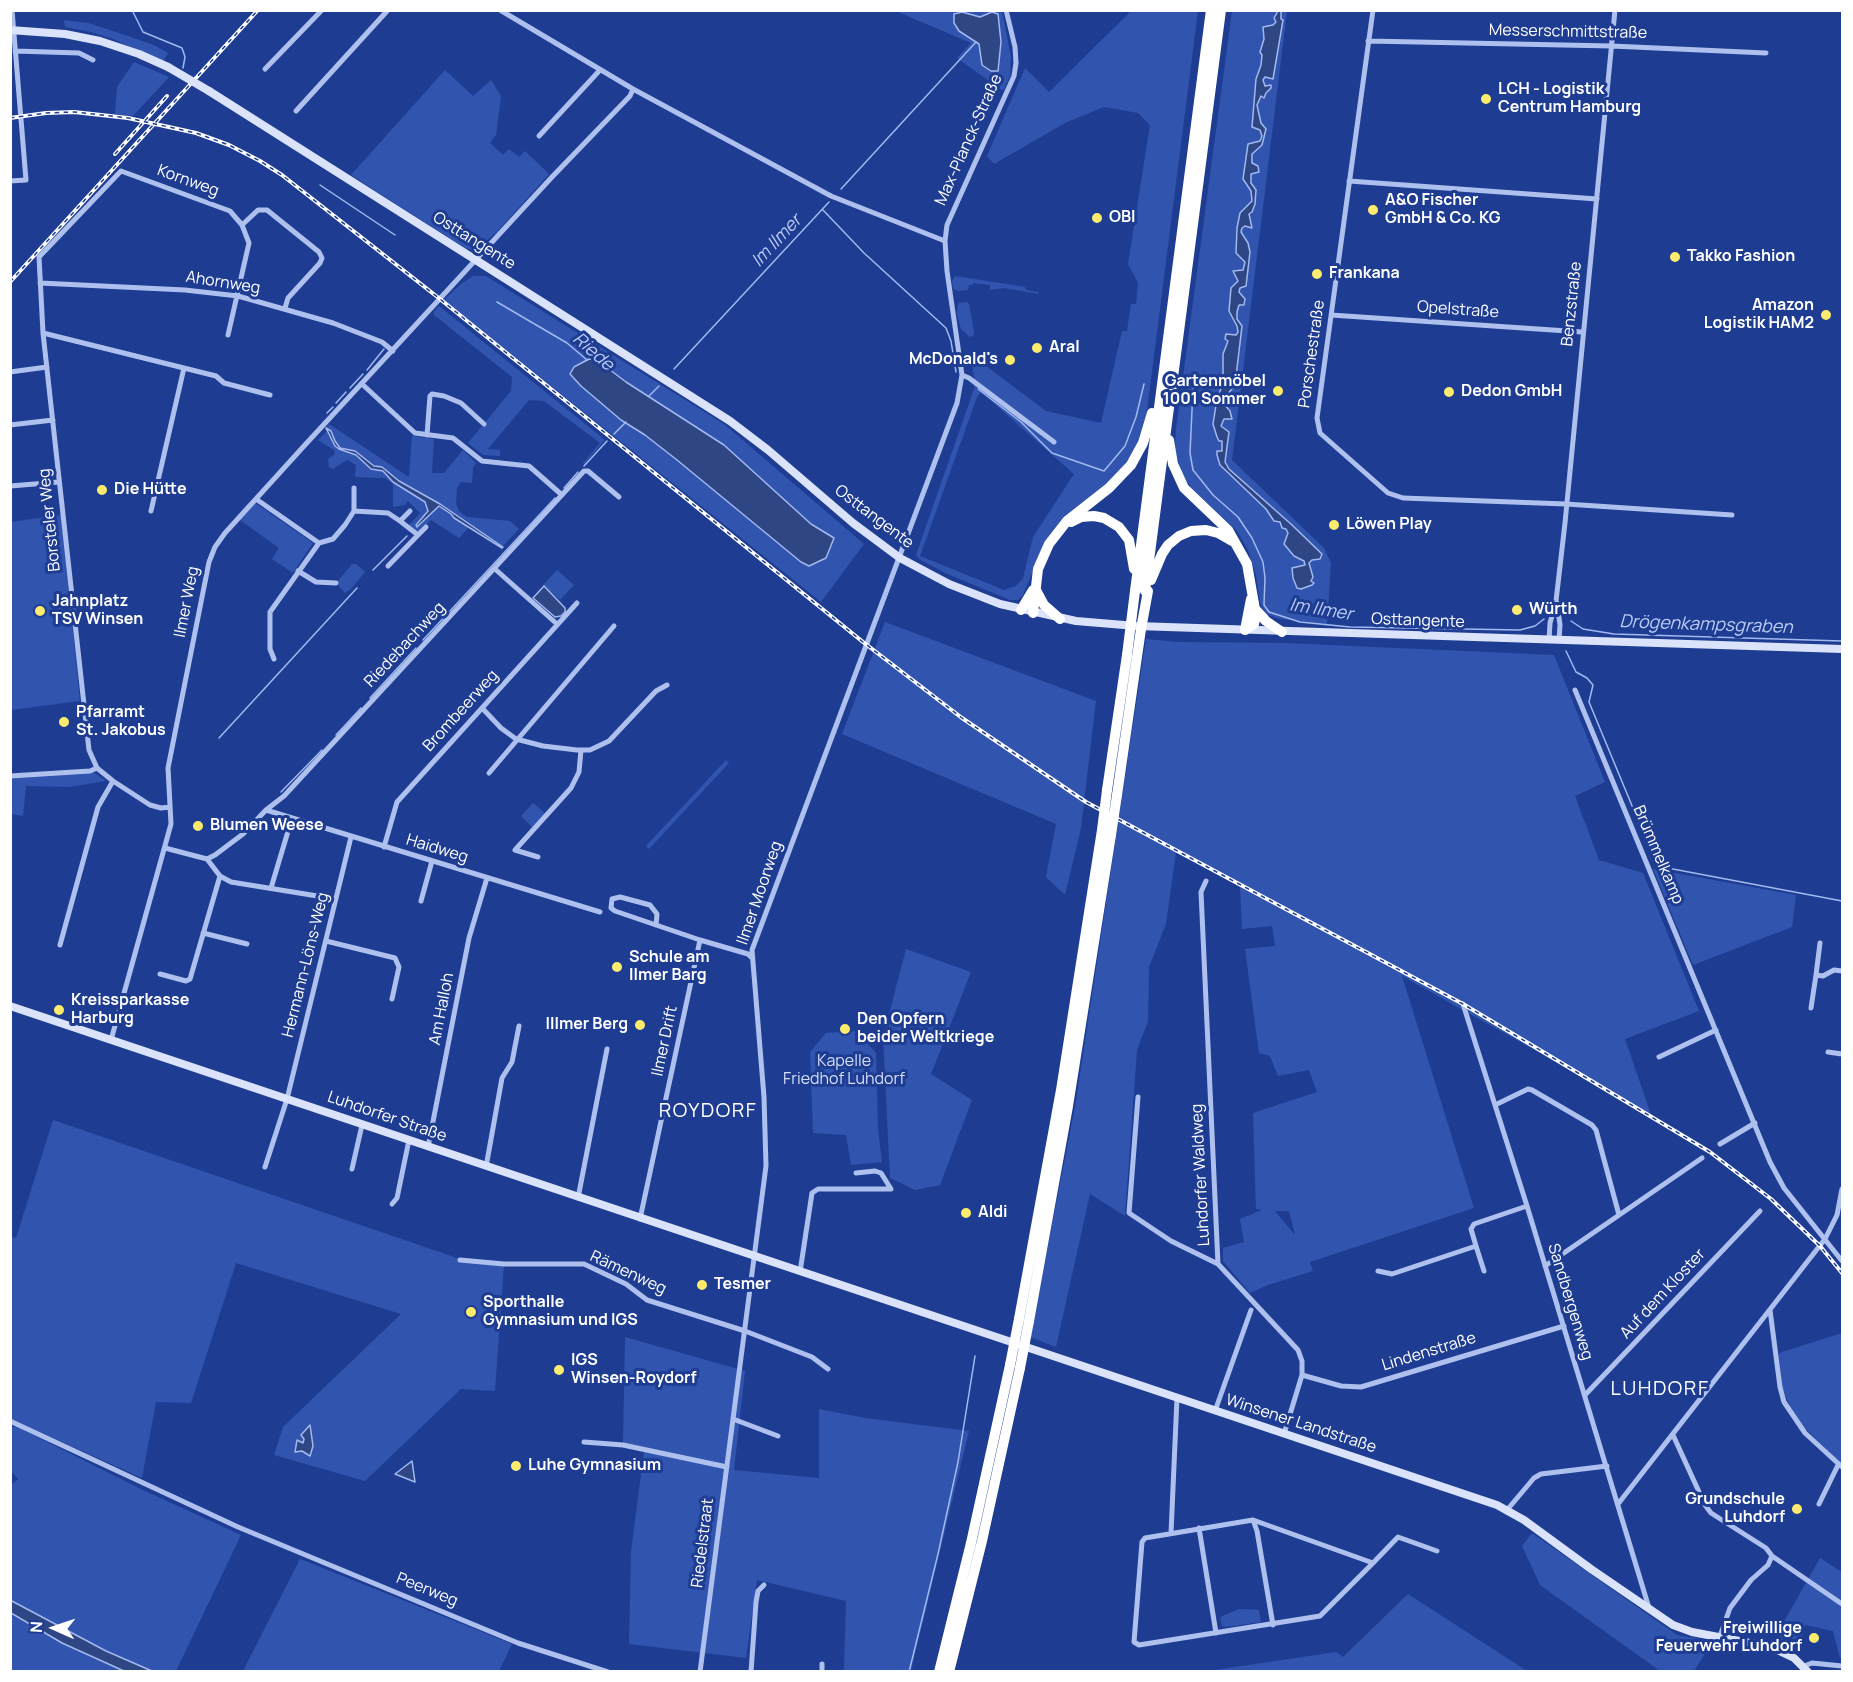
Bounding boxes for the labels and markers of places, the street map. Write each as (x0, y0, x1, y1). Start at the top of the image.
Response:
place label: LCH - Logistik Centrum Hamburg (1498, 80, 1641, 118)
marker: LCH - Logistik Centrum Hamburg (1479, 92, 1493, 106)
place label: A&O Fischer GmbH & Co. KG (1385, 191, 1500, 229)
marker: A&O Fischer GmbH & Co. KG (1366, 203, 1380, 217)
place label: OBI (1109, 208, 1136, 228)
marker: OBI (1090, 211, 1104, 225)
place label: Takko Fashion (1687, 247, 1795, 267)
marker: Takko Fashion (1668, 250, 1682, 264)
place label: Frankana (1329, 264, 1400, 284)
marker: Frankana (1310, 267, 1324, 281)
place label: Amazon Logistik HAM2 (1704, 296, 1814, 334)
marker: Amazon Logistik HAM2 (1819, 308, 1833, 322)
place label: Aral (1049, 338, 1080, 358)
marker: Aral (1030, 341, 1044, 355)
place label: McDonald's (909, 350, 998, 370)
marker: McDonald's (1003, 353, 1017, 367)
place label: Gartenmöbel 1001 Sommer (1163, 372, 1266, 410)
place label: Dedon GmbH (1461, 382, 1562, 402)
marker: Gartenmöbel 1001 Sommer (1271, 384, 1285, 398)
marker: Dedon GmbH (1442, 385, 1456, 399)
place label: Die Hütte (114, 480, 187, 500)
marker: Die Hütte (95, 483, 109, 497)
place label: Löwen Play (1346, 515, 1432, 535)
marker: Löwen Play (1327, 518, 1341, 532)
place label: Jahnplatz TSV Winsen (52, 592, 143, 630)
place label: Würth (1529, 600, 1577, 620)
marker: Würth (1510, 603, 1524, 617)
marker: Jahnplatz TSV Winsen (33, 604, 47, 618)
place label: Pfarramt St. Jakobus (76, 703, 166, 741)
marker: Pfarramt St. Jakobus (57, 715, 71, 729)
place label: Blumen Weese (210, 816, 324, 836)
marker: Blumen Weese (191, 819, 205, 833)
place label: Schule am Ilmer Barg (629, 948, 710, 986)
marker: Schule am Ilmer Barg (610, 960, 624, 974)
place label: Kreissparkasse Harburg (71, 991, 189, 1029)
marker: Kreissparkasse Harburg (52, 1003, 66, 1017)
place label: Den Opfern beider Weltkriege (857, 1010, 994, 1048)
place label: Illmer Berg (545, 1015, 628, 1035)
marker: Illmer Berg (633, 1018, 647, 1032)
marker: Den Opfern beider Weltkriege (838, 1022, 852, 1036)
place label: Aldi (978, 1203, 1008, 1223)
marker: Aldi (959, 1206, 973, 1220)
place label: Tesmer (714, 1275, 771, 1295)
marker: Tesmer (695, 1278, 709, 1292)
place label: Sporthalle Gymnasium und IGS (483, 1293, 638, 1331)
marker: Sporthalle Gymnasium und IGS (464, 1305, 478, 1319)
place label: IGS Winsen-Roydorf (571, 1351, 697, 1389)
marker: IGS Winsen-Roydorf (552, 1363, 566, 1377)
place label: Luhe Gymnasium (528, 1456, 661, 1476)
marker: Luhe Gymnasium (509, 1459, 523, 1473)
place label: Grundschule Luhdorf (1685, 1490, 1785, 1528)
marker: Grundschule Luhdorf (1790, 1502, 1804, 1516)
place label: Freiwillige Feuerwehr Luhdorf (1656, 1619, 1802, 1657)
marker: Freiwillige Feuerwehr Luhdorf (1807, 1631, 1821, 1645)

